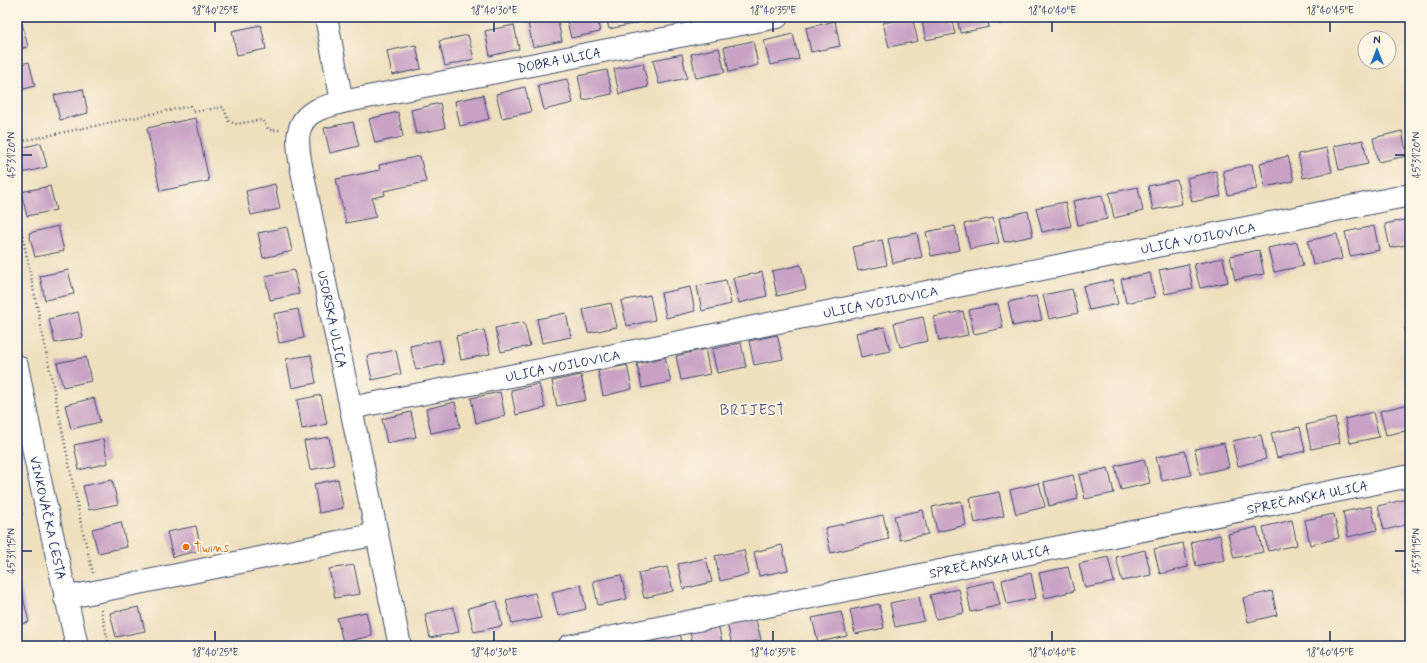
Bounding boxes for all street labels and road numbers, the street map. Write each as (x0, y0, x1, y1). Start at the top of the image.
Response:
street label: DOBRA ULICA (516, 45, 603, 78)
street label: ULICA VOJLOVICA (1139, 219, 1257, 259)
street label: USORSKA ULICA (313, 269, 350, 370)
street label: ULICA VOJLOVICA (822, 283, 940, 323)
street label: ULICA VOJLOVICA (504, 347, 622, 387)
street label: VINKOVAČKA CESTA (25, 455, 69, 582)
street label: SPREČANSKA ULICA (1245, 478, 1369, 519)
street label: SPREČANSKA ULICA (928, 542, 1052, 583)

